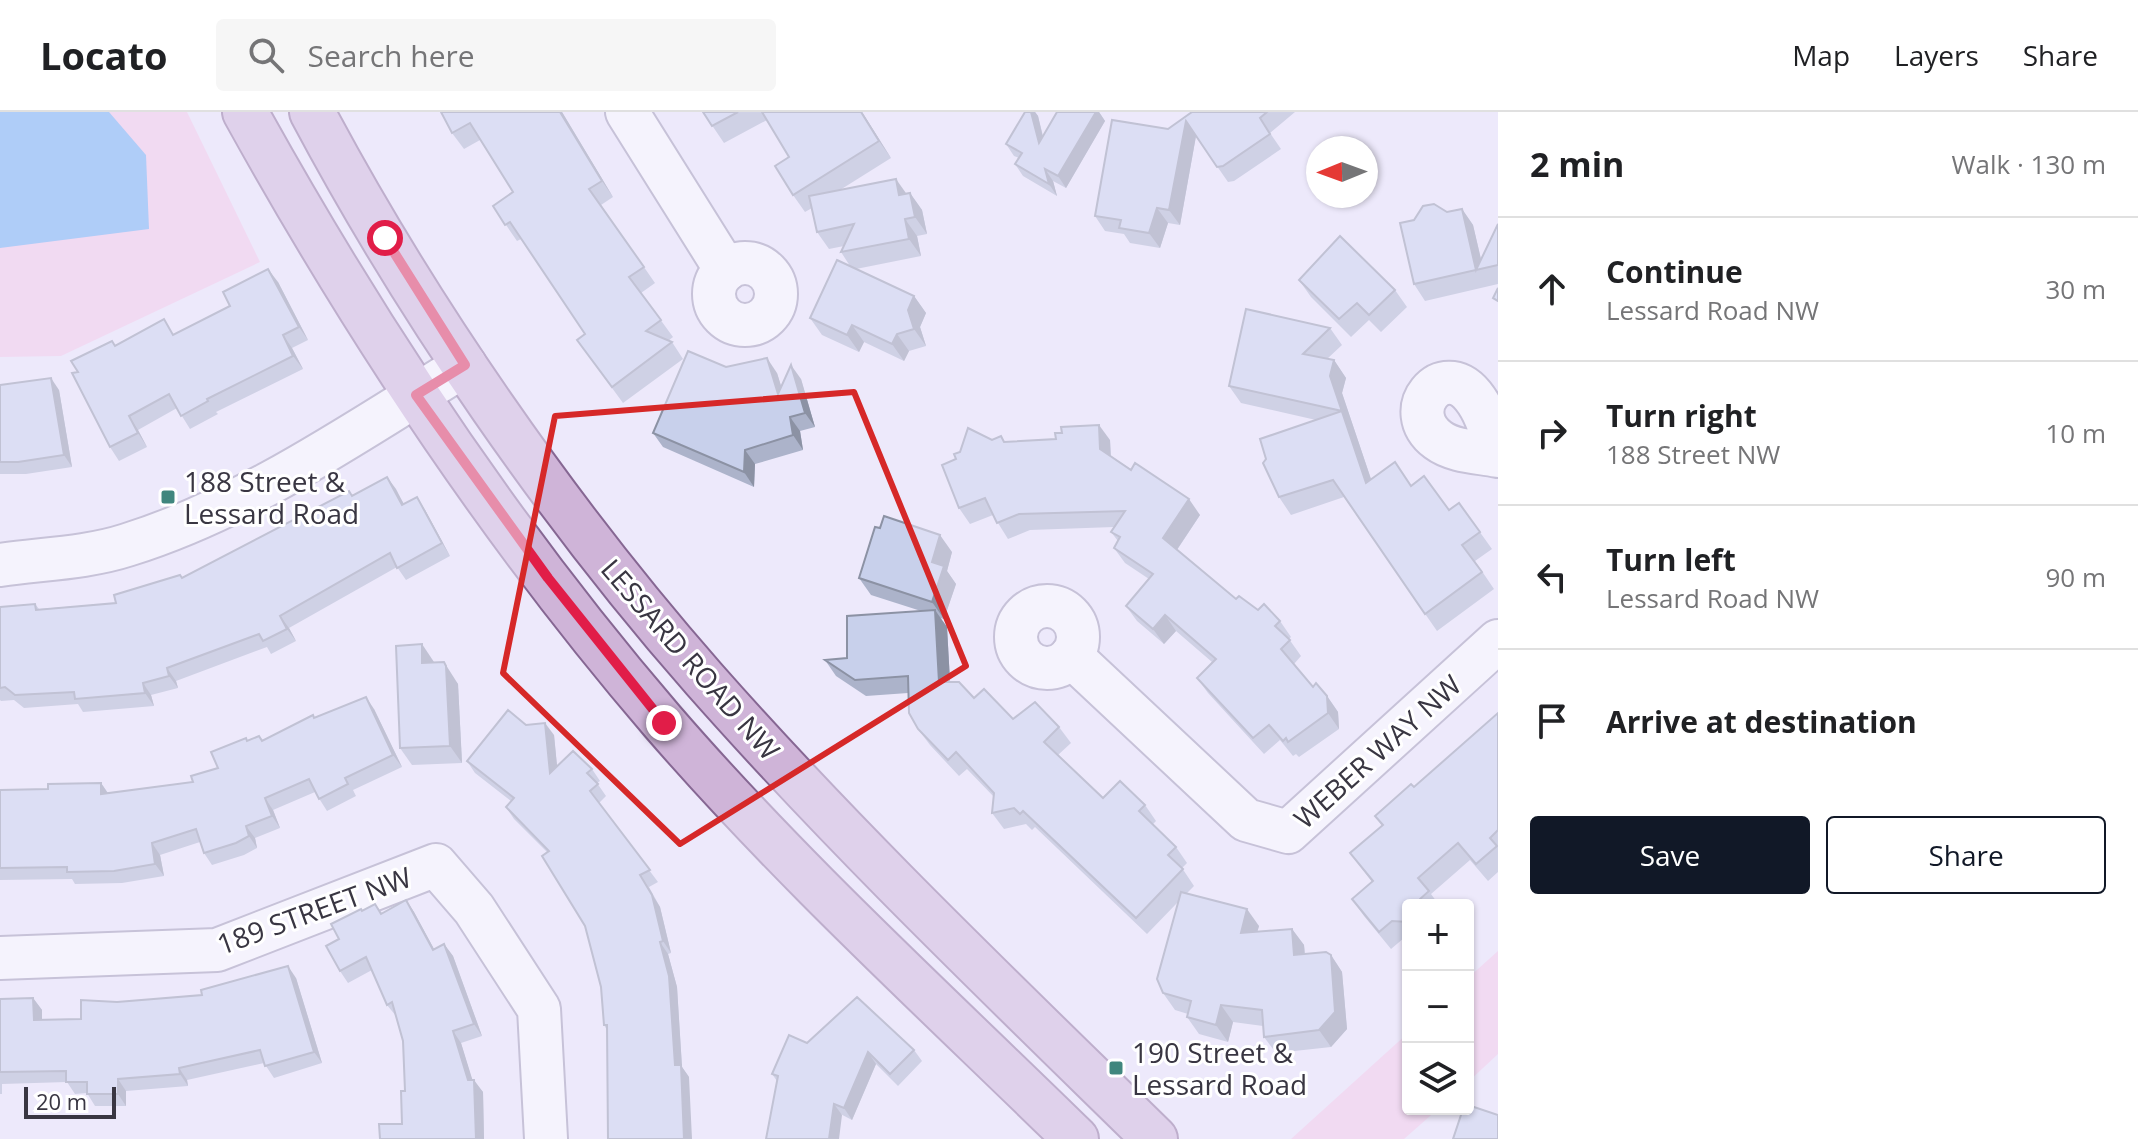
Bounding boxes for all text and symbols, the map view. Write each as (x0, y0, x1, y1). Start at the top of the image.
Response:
search box (216, 19, 776, 91)
text: Locato (40, 29, 168, 81)
icon: search (244, 33, 288, 77)
text: Search here (308, 35, 475, 76)
text: Map (1792, 36, 1850, 74)
text: Layers (1894, 36, 1979, 74)
text: Share (2023, 36, 2098, 74)
north arrow (1306, 136, 1378, 208)
text: 2 min (1530, 141, 1624, 187)
text: Walk · 130 m (1952, 146, 2106, 182)
route start (367, 220, 403, 256)
text: Continue (1606, 251, 1743, 292)
icon: ahead (1530, 267, 1574, 311)
text: 30 m (2045, 271, 2106, 307)
text: Lessard Road NW (1606, 292, 1819, 328)
text: Turn right (1606, 395, 1757, 436)
icon: right (1530, 411, 1574, 455)
text: 10 m (2045, 415, 2106, 451)
text: 188 Street NW (1606, 436, 1780, 472)
place label: 188 Street & Lessard Road (184, 462, 359, 532)
marker: 188 Street & Lessard Road (159, 488, 177, 506)
text: Turn left (1606, 539, 1736, 580)
street label: LESSARD ROAD NW (593, 550, 789, 768)
icon: left (1530, 555, 1574, 599)
text: 90 m (2045, 559, 2106, 595)
text: Lessard Road NW (1606, 580, 1819, 616)
street label: WEBER WAY NW (1285, 666, 1469, 836)
icon: arrive (1530, 699, 1574, 743)
text: Arrive at destination (1606, 701, 1917, 742)
route end (646, 705, 682, 741)
button: Save (1530, 816, 1810, 894)
button: Share (1826, 816, 2106, 894)
street label: 189 STREET NW (212, 857, 417, 963)
map controls (1402, 899, 1474, 1115)
button: + (1402, 899, 1474, 971)
button: − (1402, 971, 1474, 1043)
place label: 190 Street & Lessard Road (1132, 1033, 1307, 1103)
button: layers (1402, 1043, 1474, 1115)
marker: 190 Street & Lessard Road (1107, 1059, 1125, 1077)
scale bar (24, 1083, 116, 1119)
text: 20 m (36, 1086, 87, 1116)

